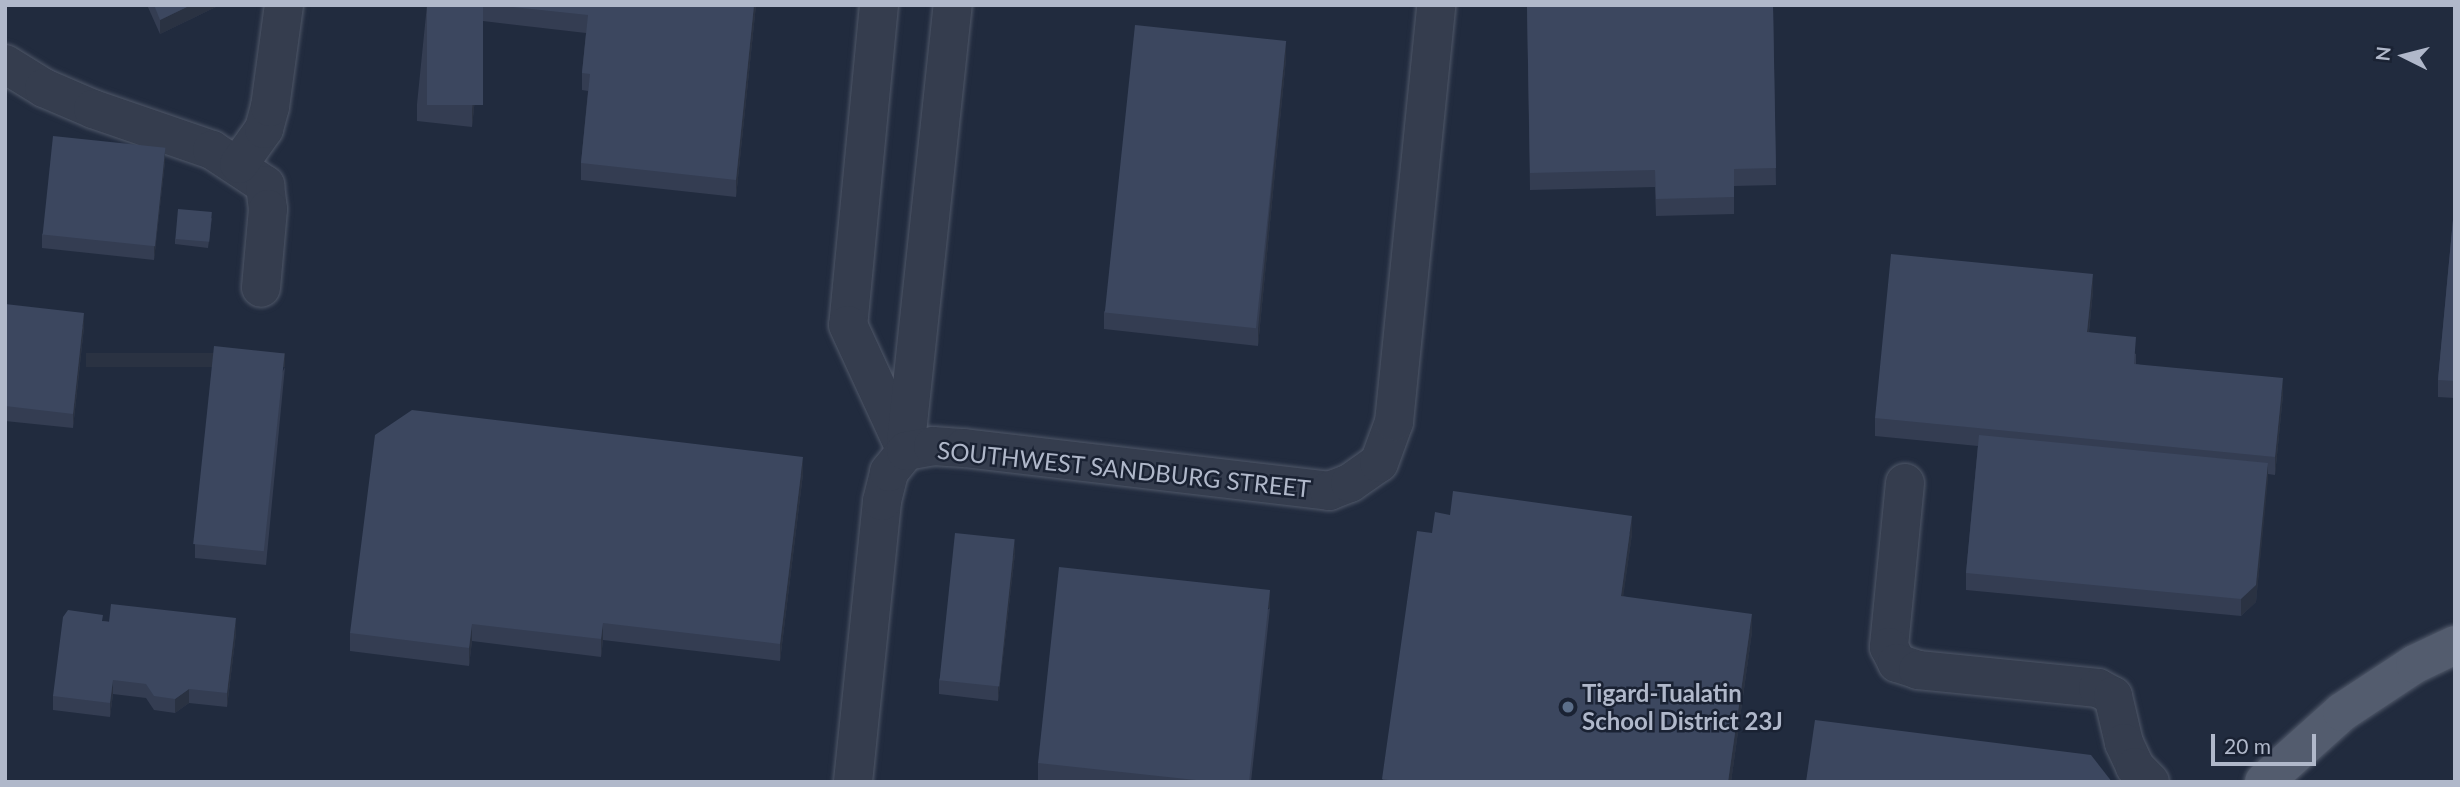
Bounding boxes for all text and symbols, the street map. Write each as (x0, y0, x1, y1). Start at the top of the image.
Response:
north arrow (2369, 21, 2439, 91)
text: N (2370, 45, 2395, 62)
street label: SOUTHWEST SANDBURG STREET (936, 435, 1312, 503)
place label: Tigard-Tualatin School District 23J (1582, 679, 1783, 735)
marker: Tigard-Tualatin School District 23J (1560, 699, 1576, 715)
scale bar (2215, 720, 2320, 764)
text: 20 m (2224, 733, 2271, 758)

